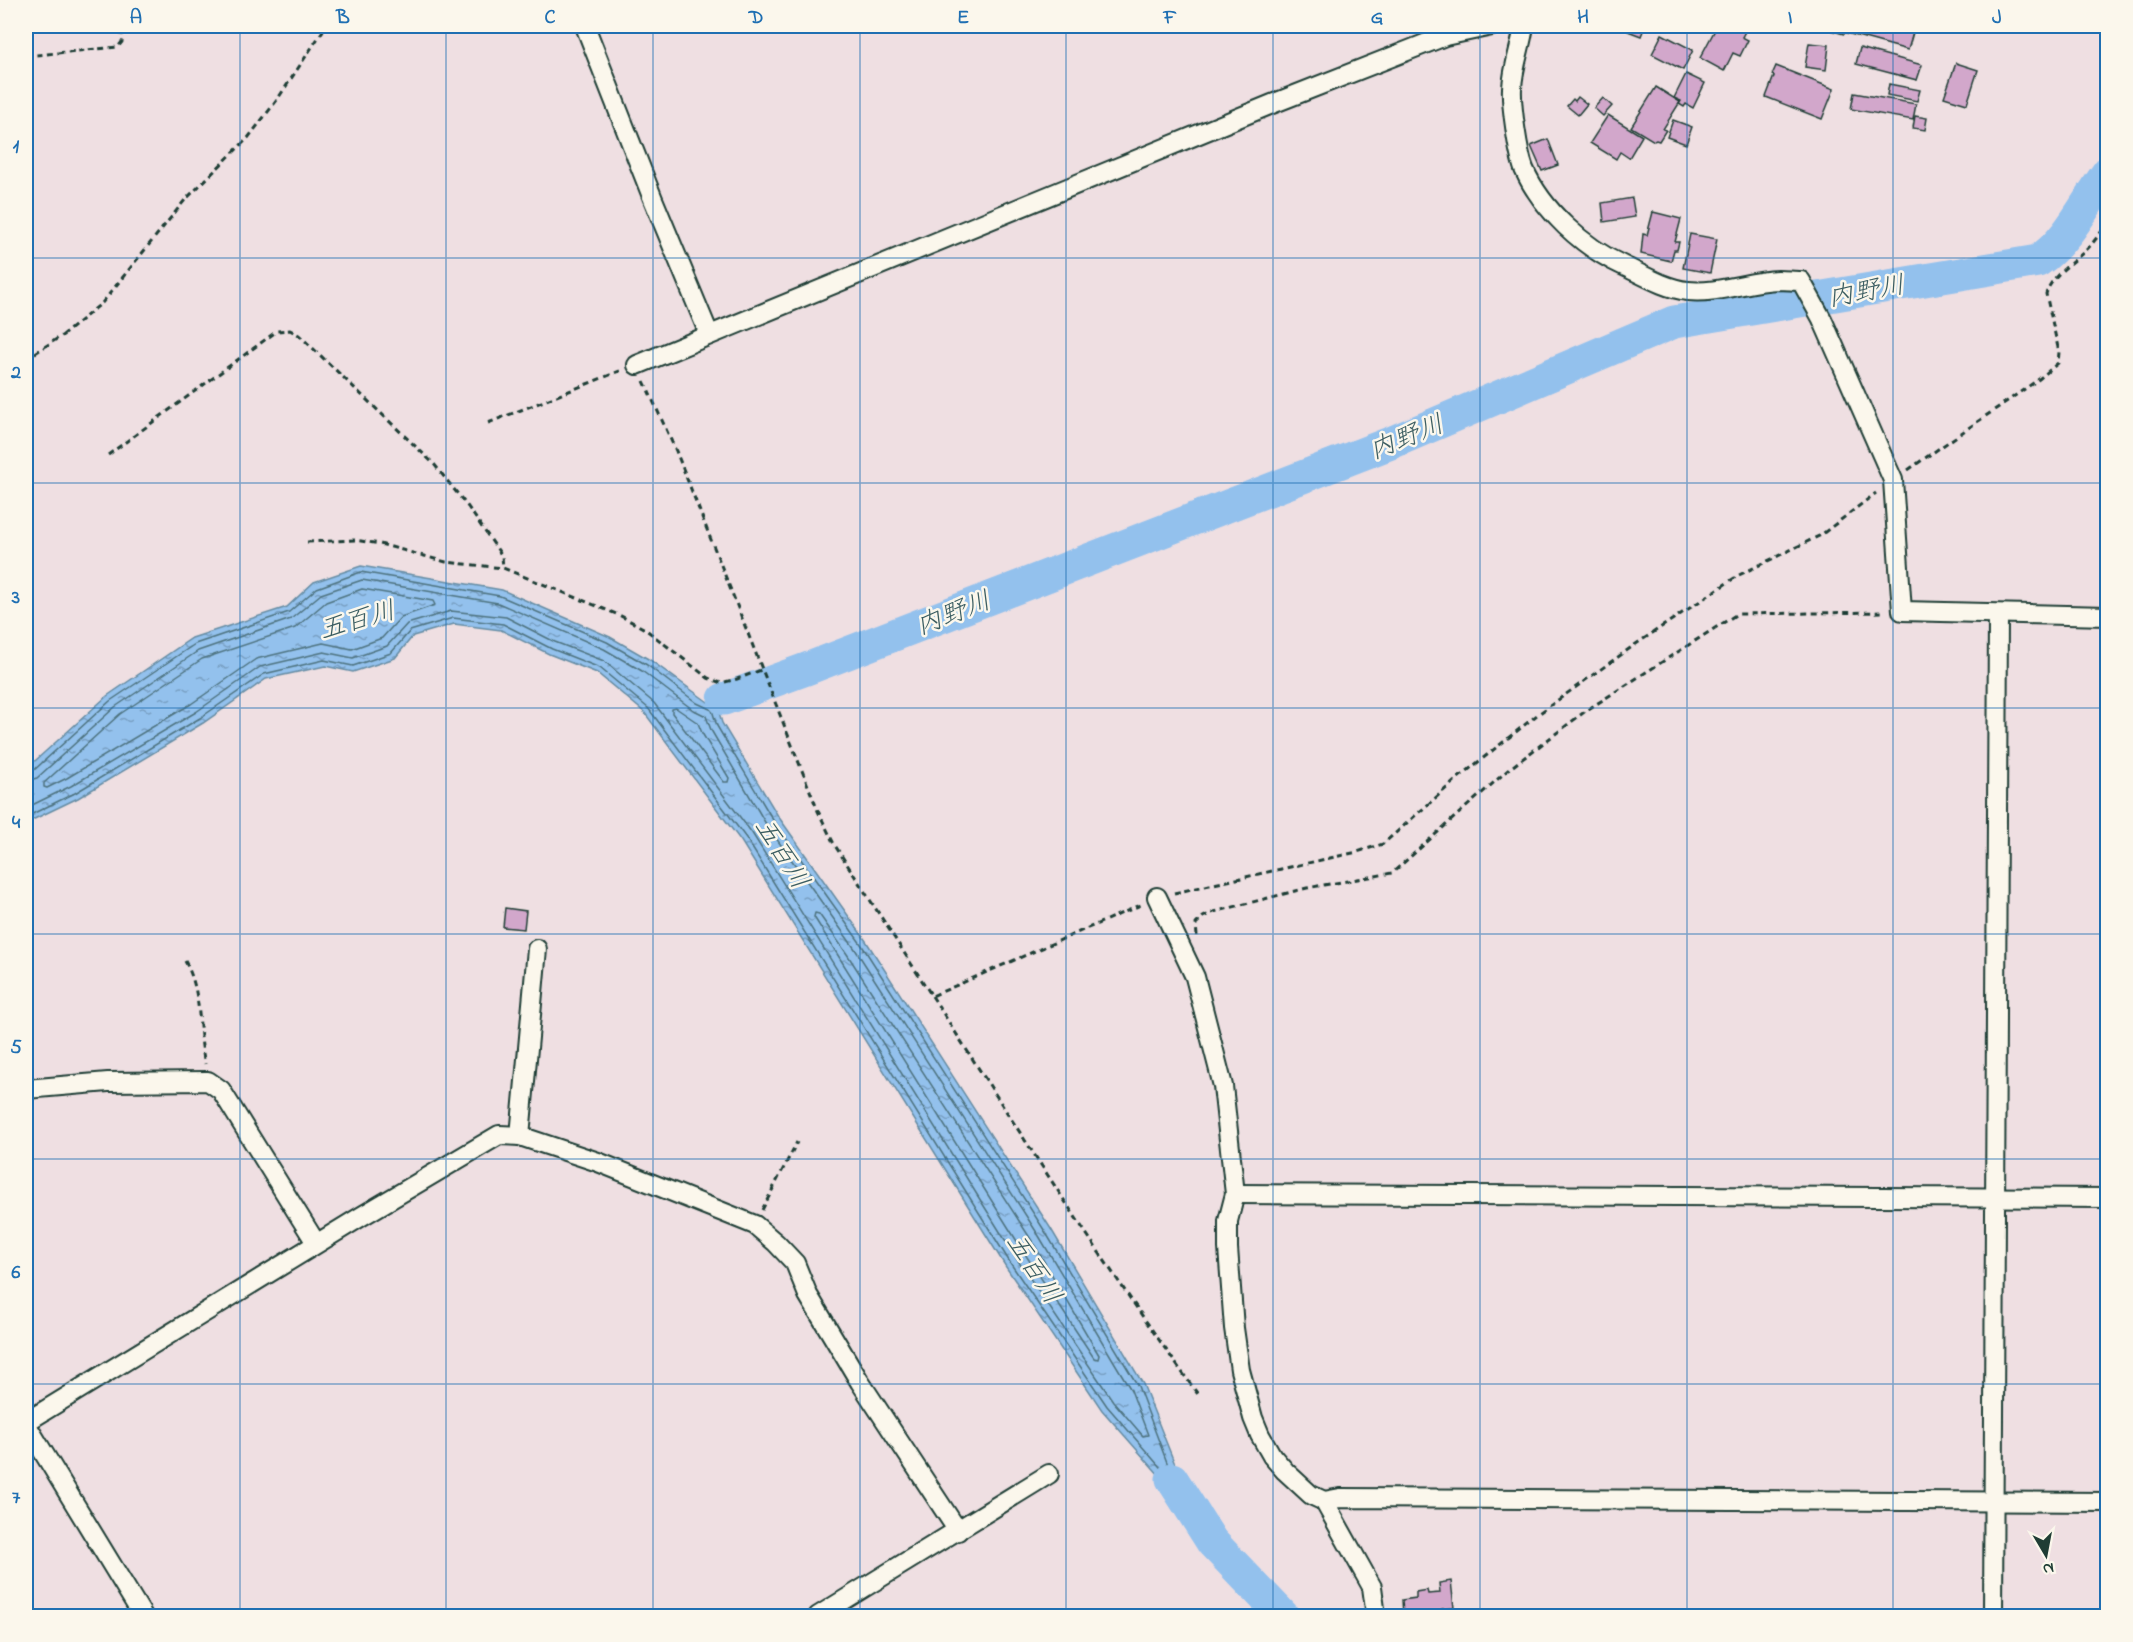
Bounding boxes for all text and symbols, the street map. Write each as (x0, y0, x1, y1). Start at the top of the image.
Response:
text: A (130, 4, 142, 33)
text: B (335, 4, 350, 33)
text: C (545, 4, 556, 33)
text: D (748, 4, 763, 33)
text: E (957, 4, 969, 33)
text: F (1163, 4, 1177, 33)
text: G (1371, 4, 1384, 33)
text: H (1577, 4, 1589, 33)
text: I (1788, 4, 1793, 33)
text: J (1992, 4, 2002, 33)
text: 1 (13, 133, 20, 162)
water label: 内野川 (1825, 267, 1908, 318)
text: 2 (10, 359, 21, 388)
water label: 内野川 (1364, 407, 1450, 471)
water label: 内野川 (911, 583, 997, 647)
text: 3 (11, 584, 20, 613)
water label: 五百川 (315, 593, 401, 651)
text: 4 (12, 809, 21, 838)
water label: 五百川 (744, 811, 817, 898)
text: 5 (10, 1034, 22, 1063)
water label: 五百川 (995, 1227, 1070, 1313)
text: 6 (12, 1259, 21, 1288)
text: 7 (12, 1484, 21, 1513)
north arrow (2016, 1525, 2076, 1585)
text: N (2041, 1555, 2056, 1581)

